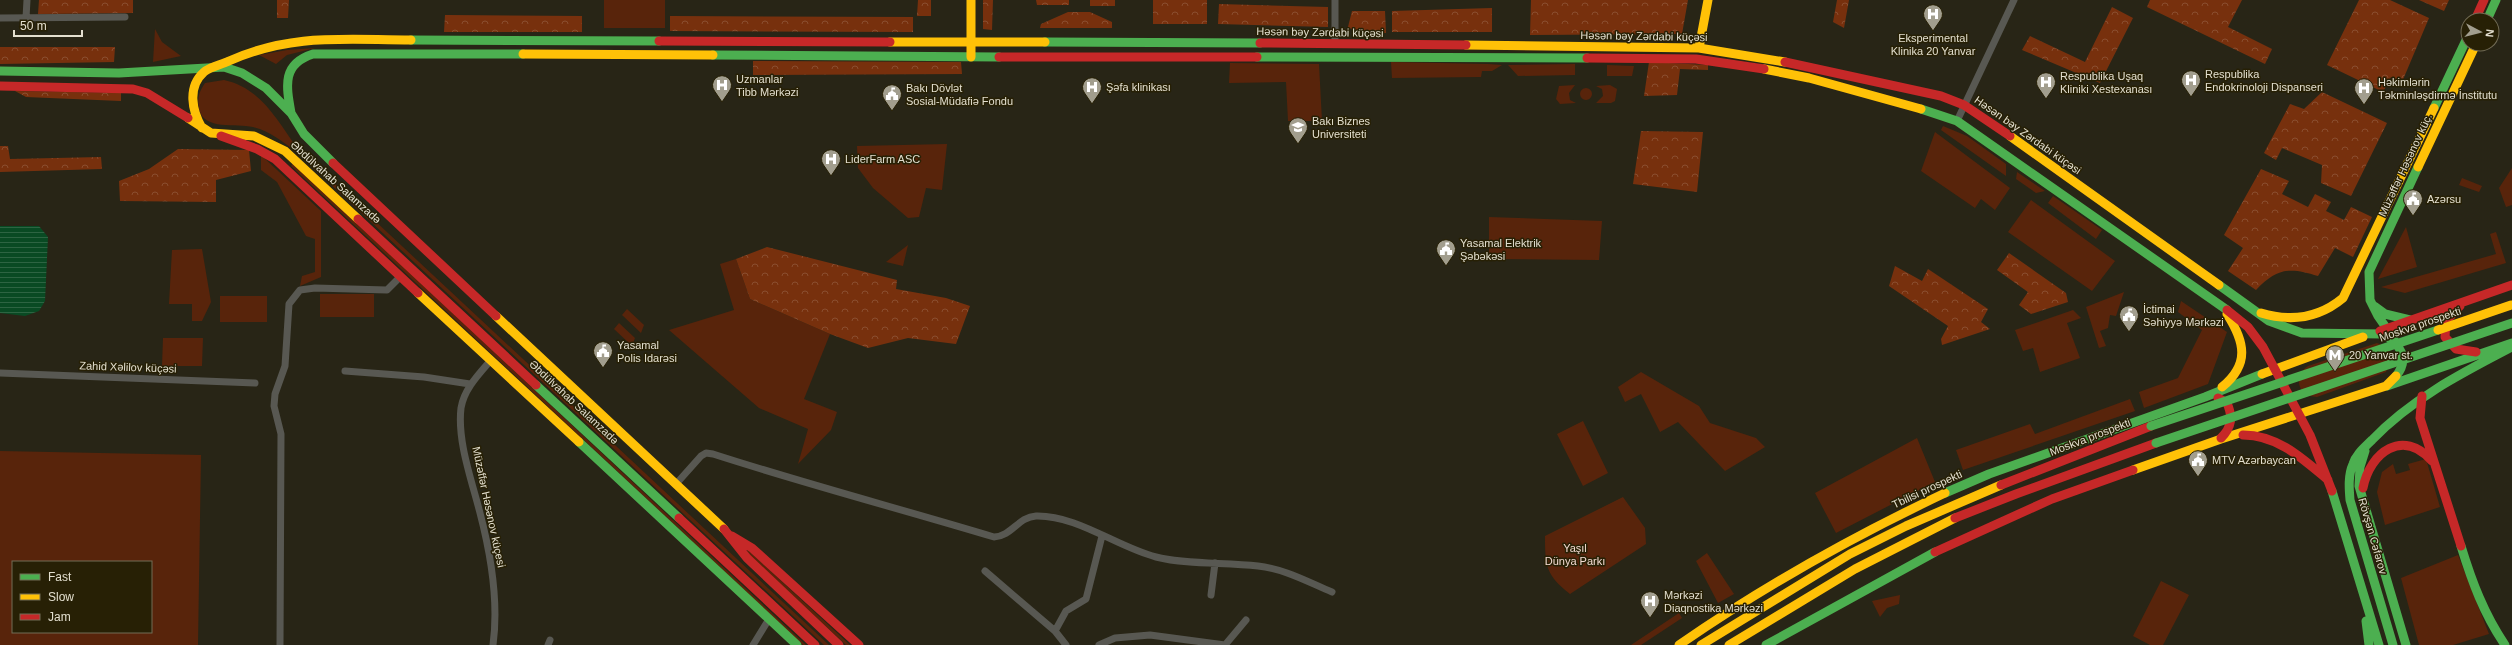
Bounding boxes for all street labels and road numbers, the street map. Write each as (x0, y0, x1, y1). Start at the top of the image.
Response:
street label: Həsən bəy Zərdabi küçəsi (1256, 25, 1384, 39)
street label: Həsən bəy Zərdabi küçəsi (1580, 29, 1708, 43)
street label: Həsən bəy Zərdabi küçəsi (1972, 94, 2084, 176)
street label: Müzəffər Həsənov küç. (2376, 112, 2434, 218)
street label: Əbdülvahab Salamzadə (288, 138, 384, 226)
street label: Moskva prospekti (2378, 304, 2462, 344)
street label: Əbdülvahab Salamzadə (527, 358, 621, 446)
street label: Zahid Xəlilov küçəsi (79, 359, 177, 375)
street label: Moskva prospekti (2048, 416, 2132, 458)
street label: Müzəffər Həsənov küçesi (470, 445, 508, 569)
street label: Tbilisi prospekti (1890, 468, 1964, 510)
street label: Rövşən Cəfərov (2356, 496, 2390, 576)

